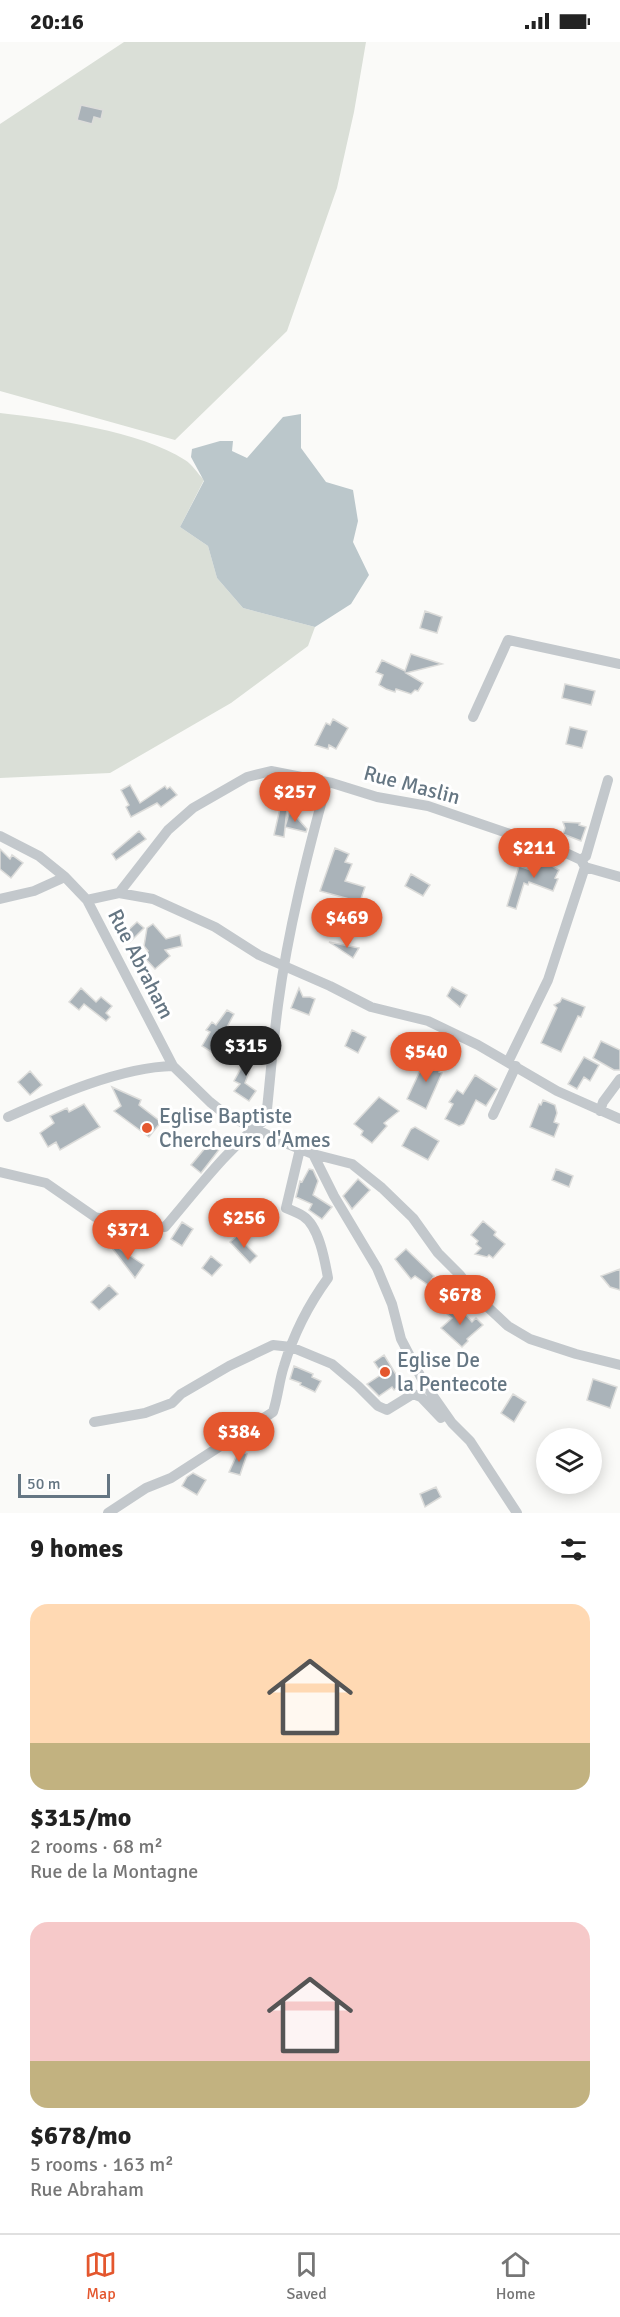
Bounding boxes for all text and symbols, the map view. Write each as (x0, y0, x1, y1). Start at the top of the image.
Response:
text: 20:16 (30, 8, 84, 35)
street label: Rue Maslin (361, 760, 463, 810)
pin: $257 (259, 772, 331, 823)
text: $257 (273, 779, 317, 804)
pin: $211 (498, 828, 570, 879)
text: $211 (512, 835, 556, 860)
pin: $469 (311, 898, 383, 949)
street label: Rue Abraham (102, 905, 180, 1023)
text: $469 (325, 905, 369, 930)
pin: $315 (210, 1026, 282, 1077)
pin: $540 (390, 1032, 462, 1083)
text: $315 (224, 1033, 268, 1058)
text: $540 (404, 1039, 448, 1064)
place label: Eglise Baptiste Chercheurs d'Ames (159, 1103, 331, 1153)
marker: Eglise Baptiste Chercheurs d'Ames (140, 1121, 154, 1135)
pin: $256 (208, 1198, 280, 1249)
text: $256 (222, 1205, 266, 1230)
pin: $371 (92, 1210, 164, 1261)
text: $371 (106, 1217, 150, 1242)
pin: $678 (424, 1275, 496, 1326)
text: $678 (438, 1282, 482, 1307)
place label: Eglise De la Pentecote (397, 1347, 508, 1397)
marker: Eglise De la Pentecote (378, 1365, 392, 1379)
pin: $384 (203, 1412, 275, 1463)
text: $384 (217, 1419, 261, 1444)
map controls (536, 1428, 602, 1494)
button: layers (536, 1428, 602, 1494)
scale bar (18, 1471, 110, 1498)
text: 50 m (27, 1474, 61, 1494)
text: 9 homes (30, 1533, 123, 1565)
icon: filters (557, 1533, 590, 1566)
icon: home (256, 1643, 364, 1751)
text: $315/mo (30, 1802, 131, 1834)
text: 2 rooms · 68 m² (30, 1834, 163, 1859)
text: Rue de la Montagne (30, 1859, 198, 1884)
icon: home (256, 1961, 364, 2069)
text: $678/mo (30, 2120, 131, 2152)
text: 5 rooms · 163 m² (30, 2152, 174, 2177)
text: Rue Abraham (30, 2177, 144, 2202)
tab: Map (84, 2248, 117, 2304)
tab: Saved (286, 2248, 327, 2304)
tab: Home (496, 2248, 536, 2304)

